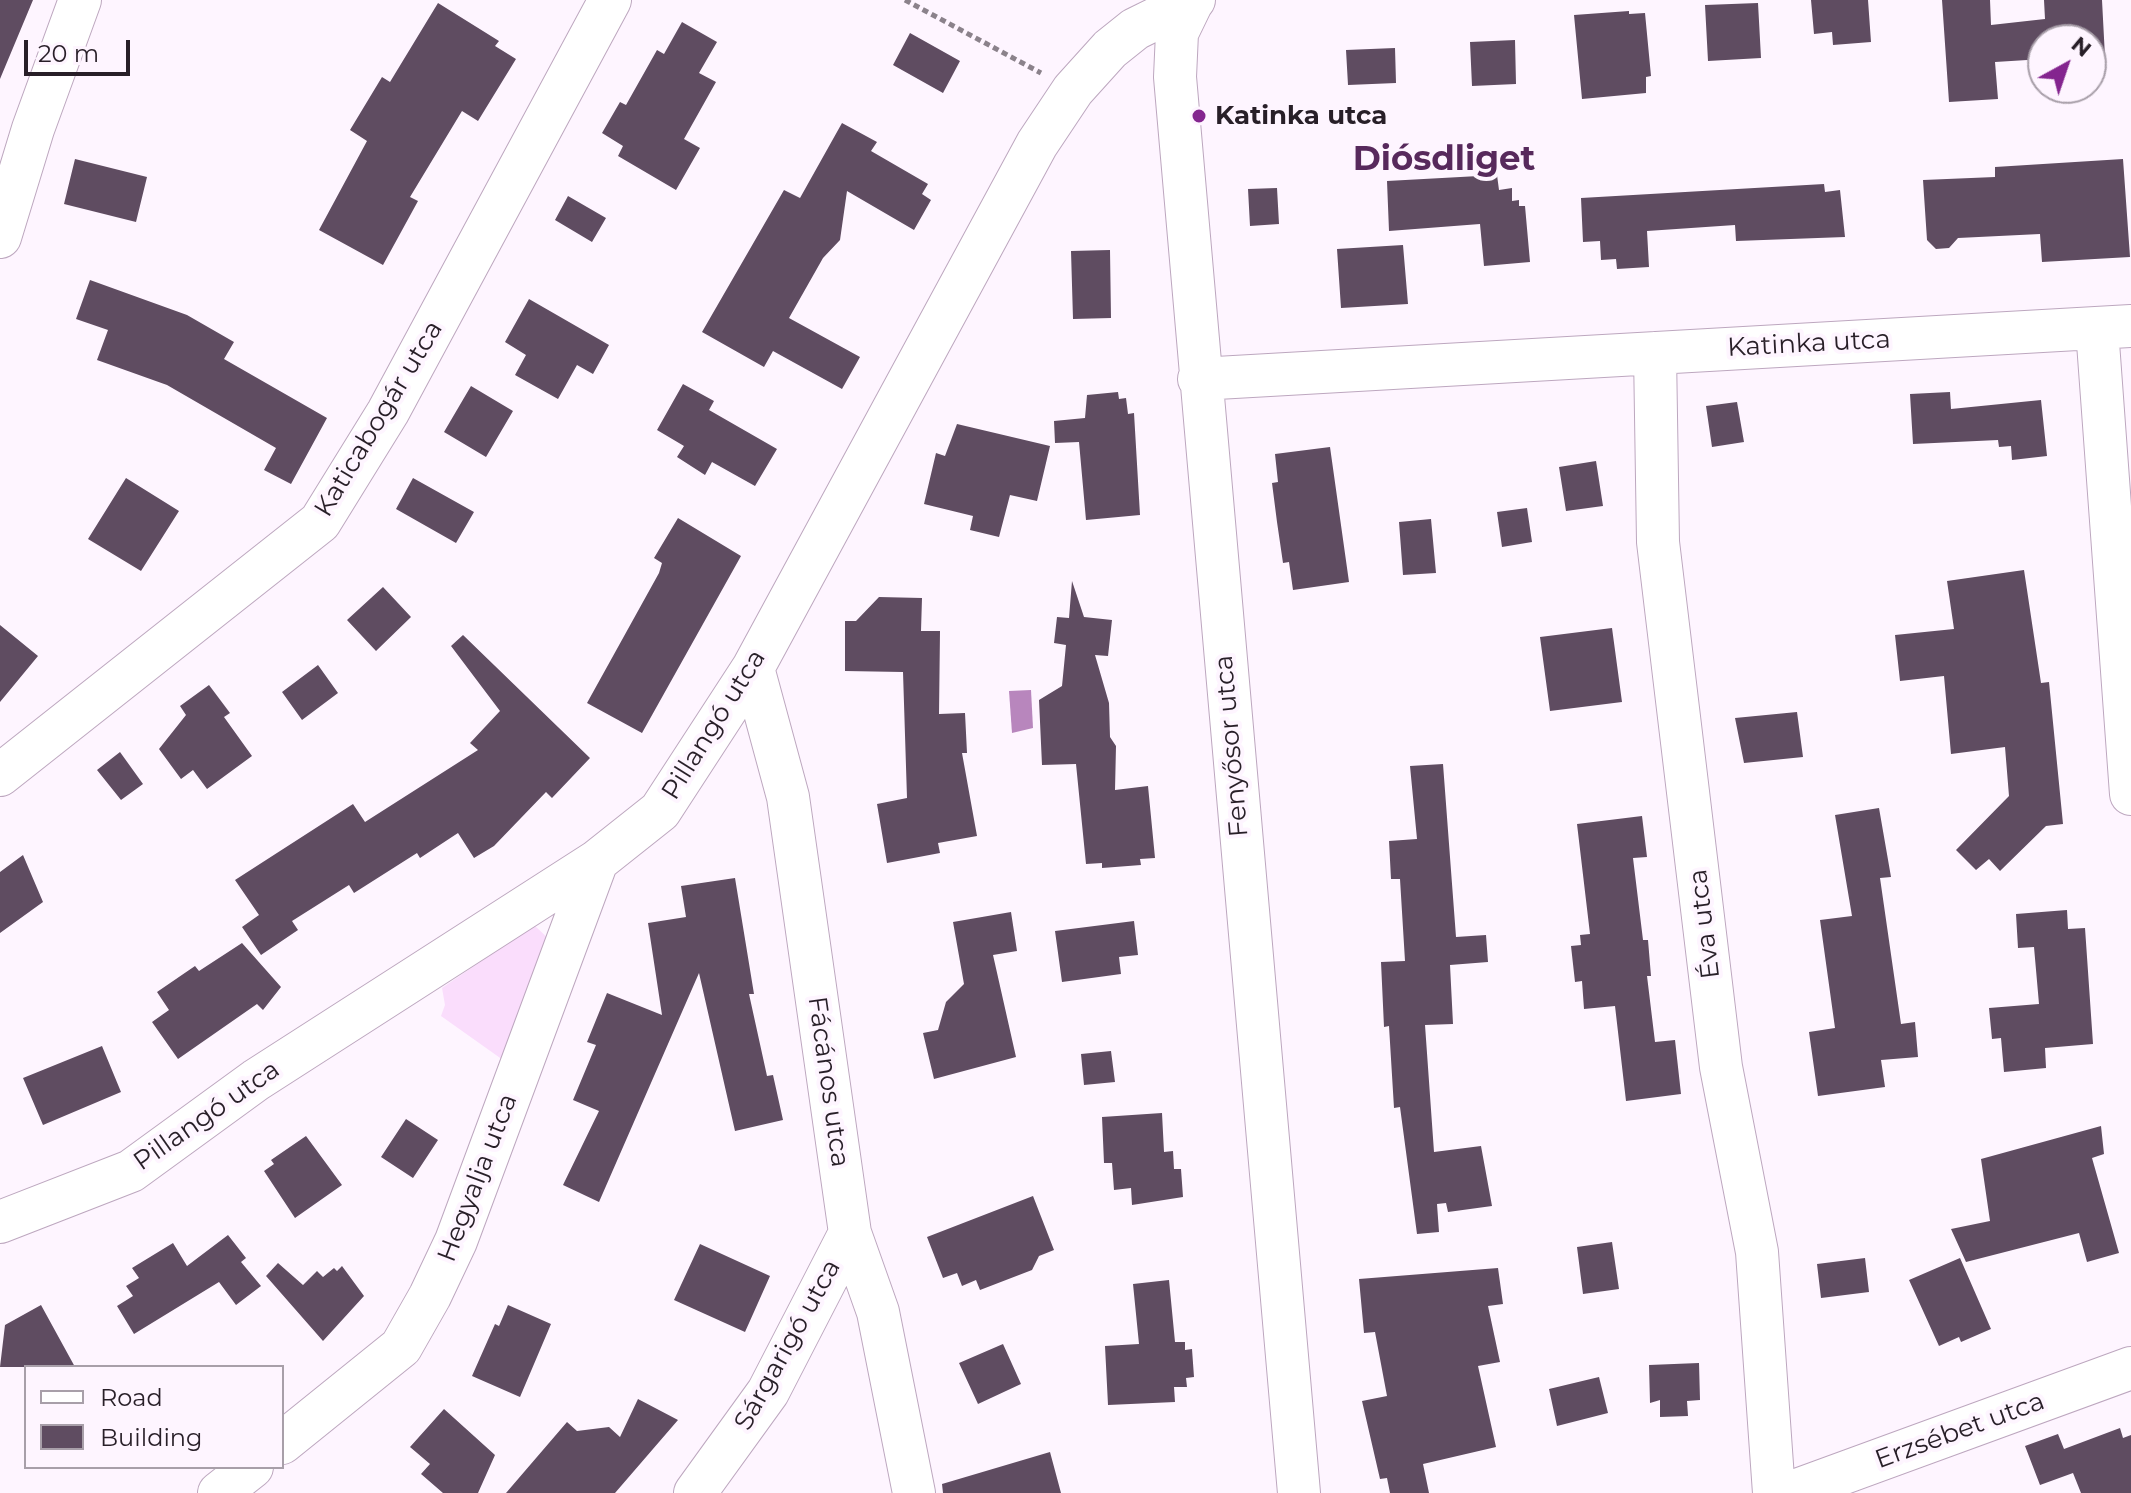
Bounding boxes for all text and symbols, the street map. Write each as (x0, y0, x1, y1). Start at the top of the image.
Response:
scale bar (28, 24, 134, 74)
north arrow (2027, 24, 2107, 104)
text: N (2066, 31, 2097, 63)
text: 20 m (38, 39, 99, 68)
place label: Katinka utca (1215, 100, 1387, 132)
marker: Katinka utca (1190, 107, 1208, 125)
district label: Diósdliget (1353, 140, 1535, 180)
street label: Katicabogár utca (308, 315, 450, 523)
street label: Katinka utca (1727, 324, 1891, 364)
street label: Pillangó utca (655, 644, 773, 806)
street label: Fenyősor utca (1209, 654, 1255, 838)
street label: Éva utca (1683, 867, 1727, 981)
street label: Fácános utca (801, 995, 855, 1169)
street label: Pillangó utca (128, 1054, 286, 1178)
street label: Hegyalja utca (432, 1090, 524, 1266)
street label: Sárgarigó utca (728, 1254, 848, 1436)
legend (24, 1365, 284, 1469)
text: Road (100, 1383, 163, 1412)
street label: Erzsébet utca (1871, 1386, 2049, 1476)
text: Building (100, 1423, 203, 1452)

